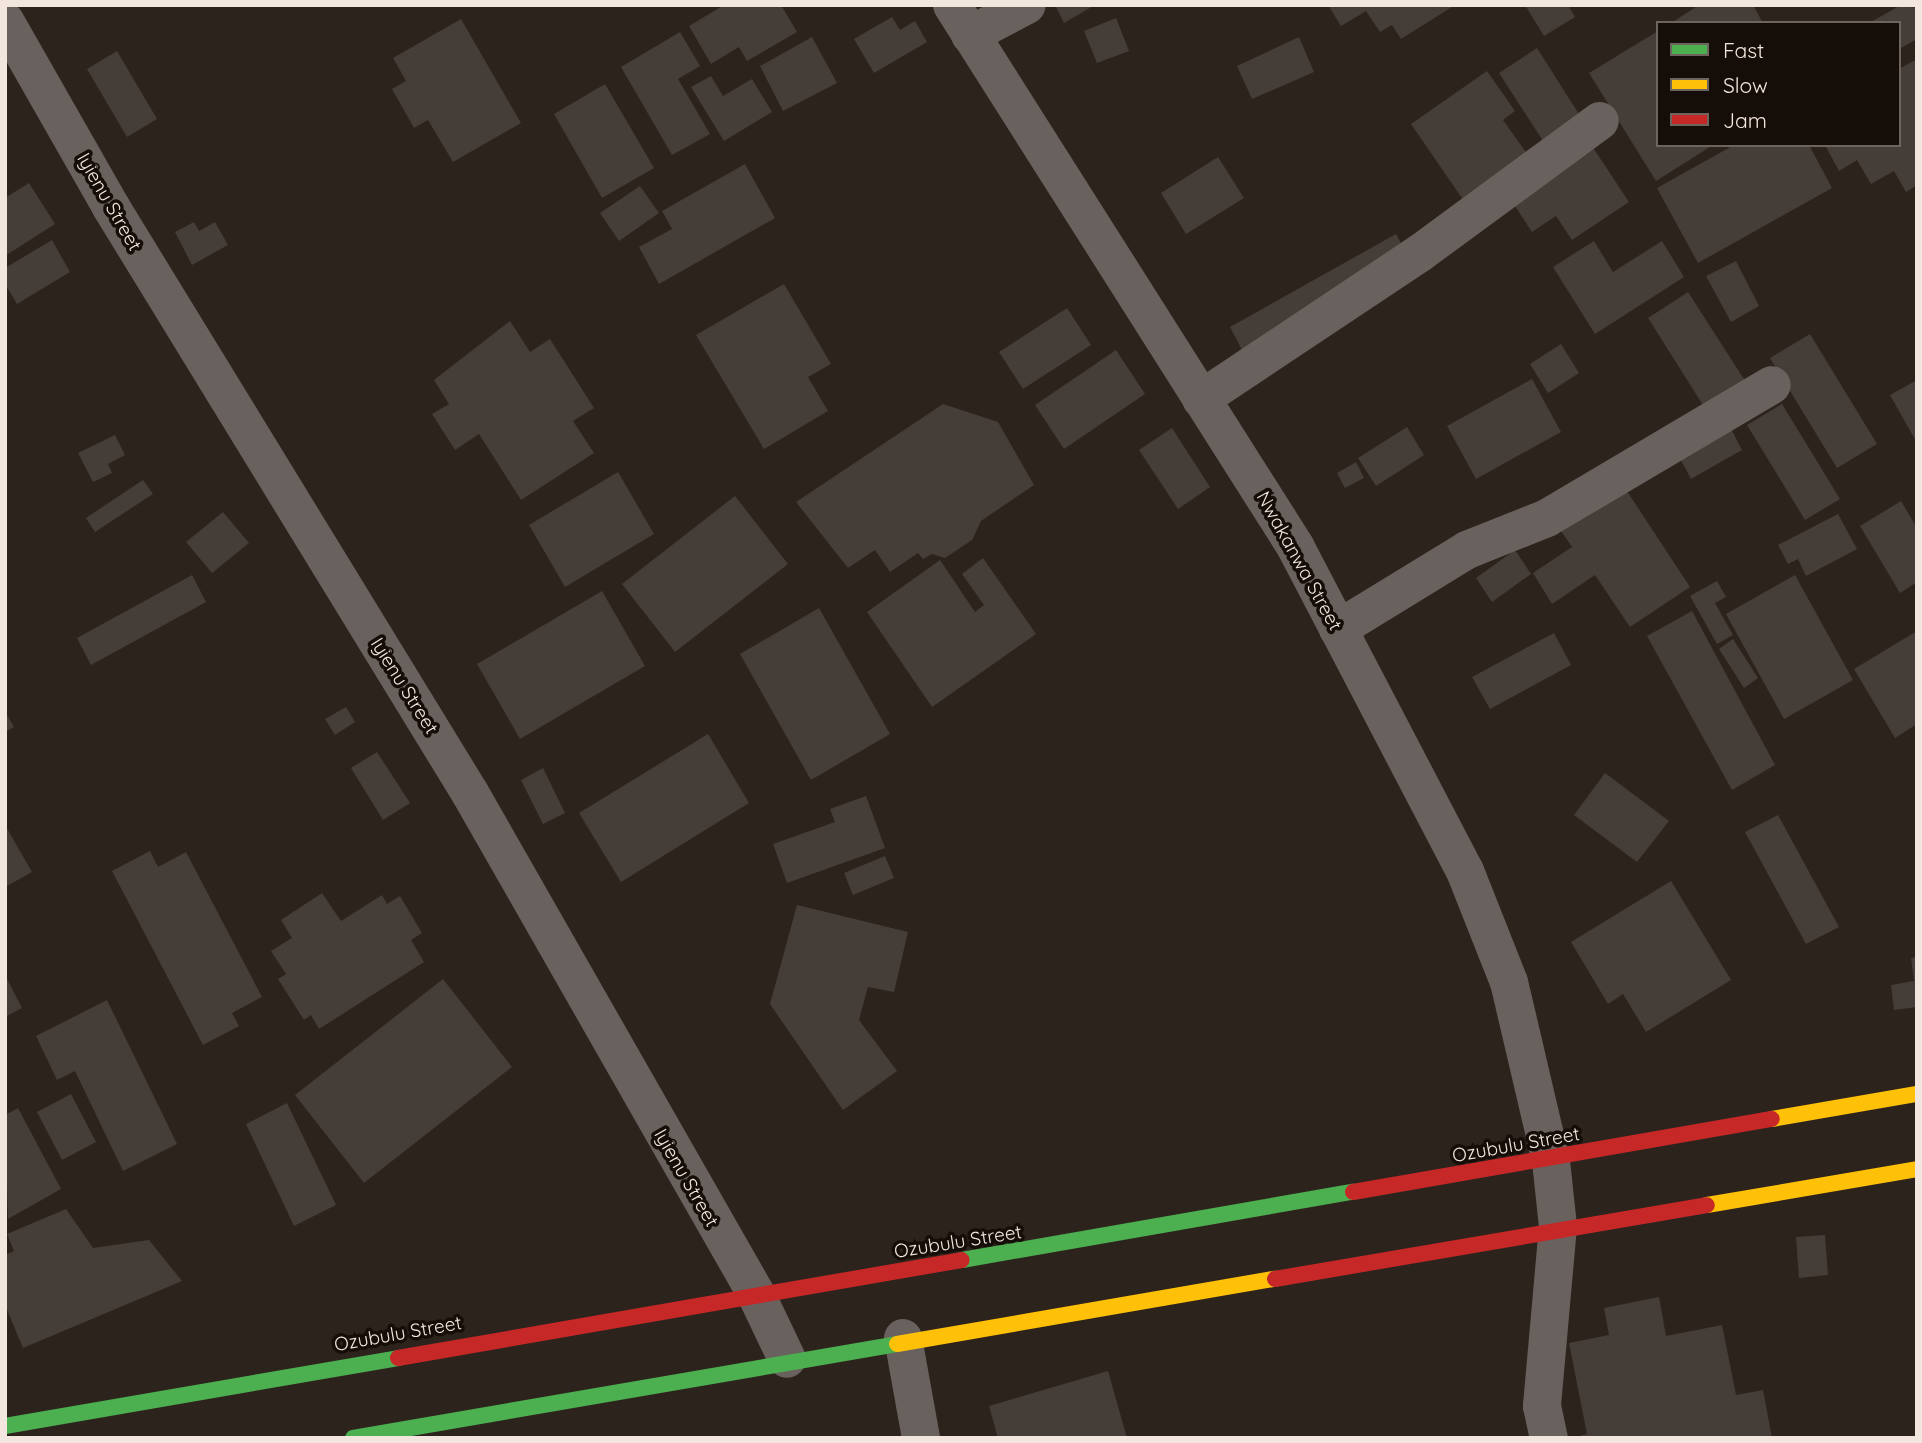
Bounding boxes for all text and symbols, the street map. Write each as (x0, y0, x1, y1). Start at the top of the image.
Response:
legend (1656, 21, 1901, 147)
text: Fast (1723, 37, 1764, 63)
text: Slow (1723, 72, 1768, 98)
text: Jam (1723, 107, 1767, 133)
street label: Iyienu Street (72, 149, 146, 255)
street label: Nwakanwa Street (1251, 488, 1347, 634)
street label: Iyienu Street (365, 634, 443, 738)
street label: Ozubulu Street (1451, 1123, 1581, 1167)
street label: Iyienu Street (649, 1125, 723, 1231)
street label: Ozubulu Street (893, 1221, 1023, 1263)
street label: Ozubulu Street (333, 1312, 463, 1356)

